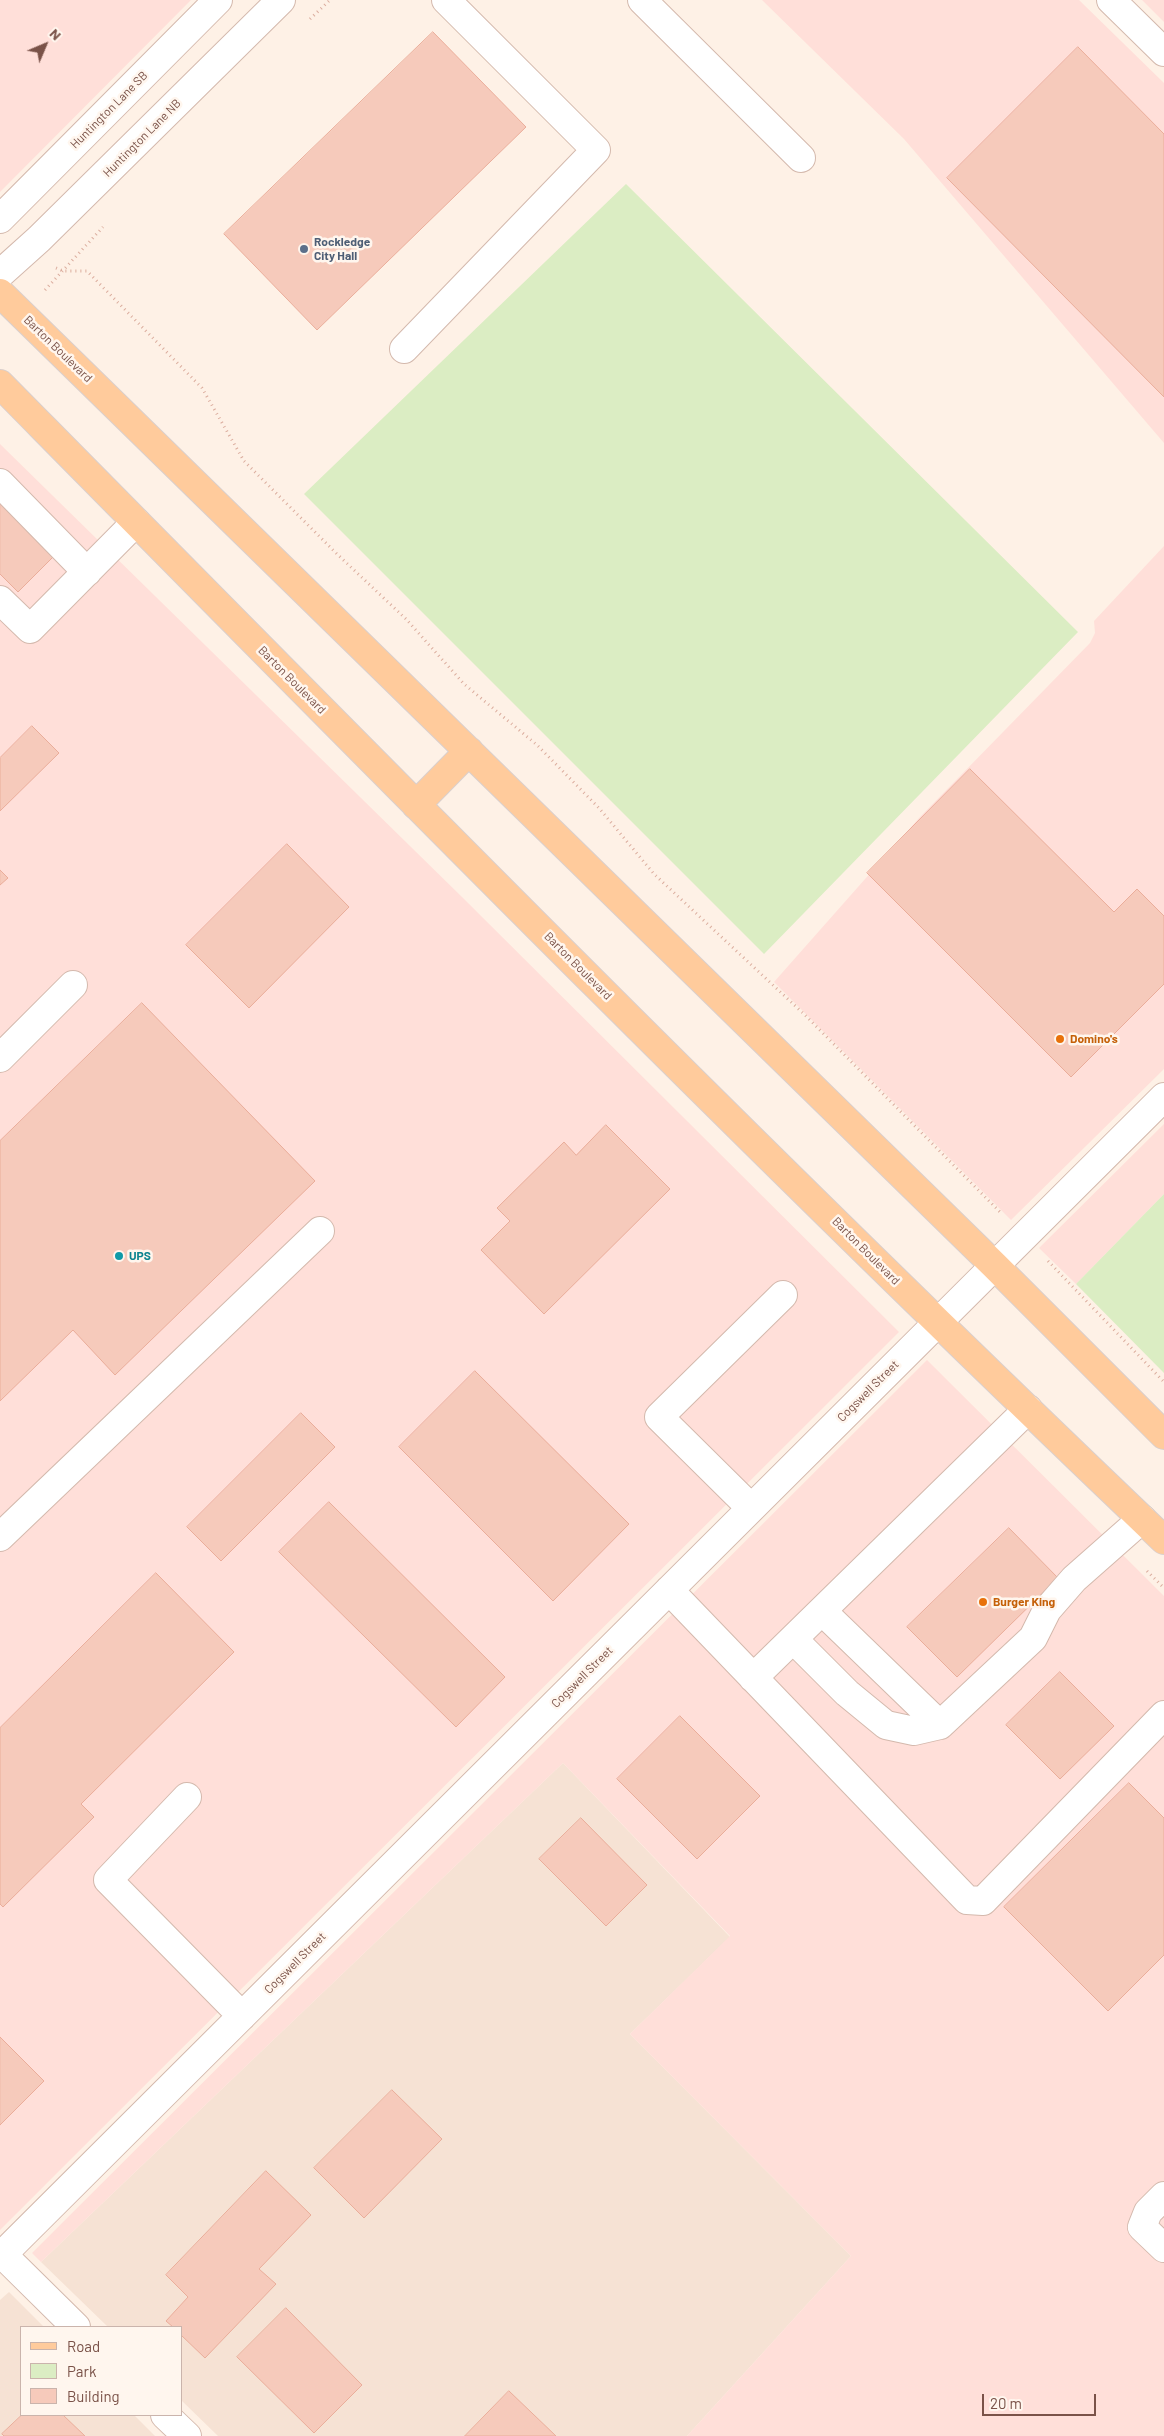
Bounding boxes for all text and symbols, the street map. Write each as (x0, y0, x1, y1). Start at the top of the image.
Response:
north arrow (20, 20, 70, 70)
text: N (47, 25, 65, 43)
street label: Huntington Lane SB (67, 68, 151, 152)
street label: Huntington Lane NB (100, 96, 184, 180)
place label: Rockledge City Hall (314, 235, 370, 263)
marker: Rockledge City Hall (298, 243, 310, 255)
street label: Barton Boulevard (21, 313, 95, 385)
street label: Barton Boulevard (255, 643, 329, 717)
street label: Barton Boulevard (541, 929, 615, 1003)
place label: Domino's (1070, 1032, 1118, 1046)
marker: Domino's (1054, 1033, 1066, 1045)
street label: Barton Boulevard (829, 1214, 903, 1288)
place label: UPS (129, 1249, 151, 1263)
marker: UPS (113, 1250, 125, 1262)
street label: Cogswell Street (834, 1357, 902, 1425)
place label: Burger King (993, 1595, 1055, 1609)
marker: Burger King (977, 1596, 989, 1608)
street label: Cogswell Street (548, 1643, 616, 1711)
street label: Cogswell Street (261, 1929, 329, 1997)
legend (20, 2326, 182, 2416)
text: Road (67, 2337, 100, 2355)
text: Park (67, 2362, 96, 2380)
scale bar (984, 2384, 1098, 2416)
text: Building (67, 2387, 120, 2405)
text: 20 m (990, 2394, 1022, 2412)

